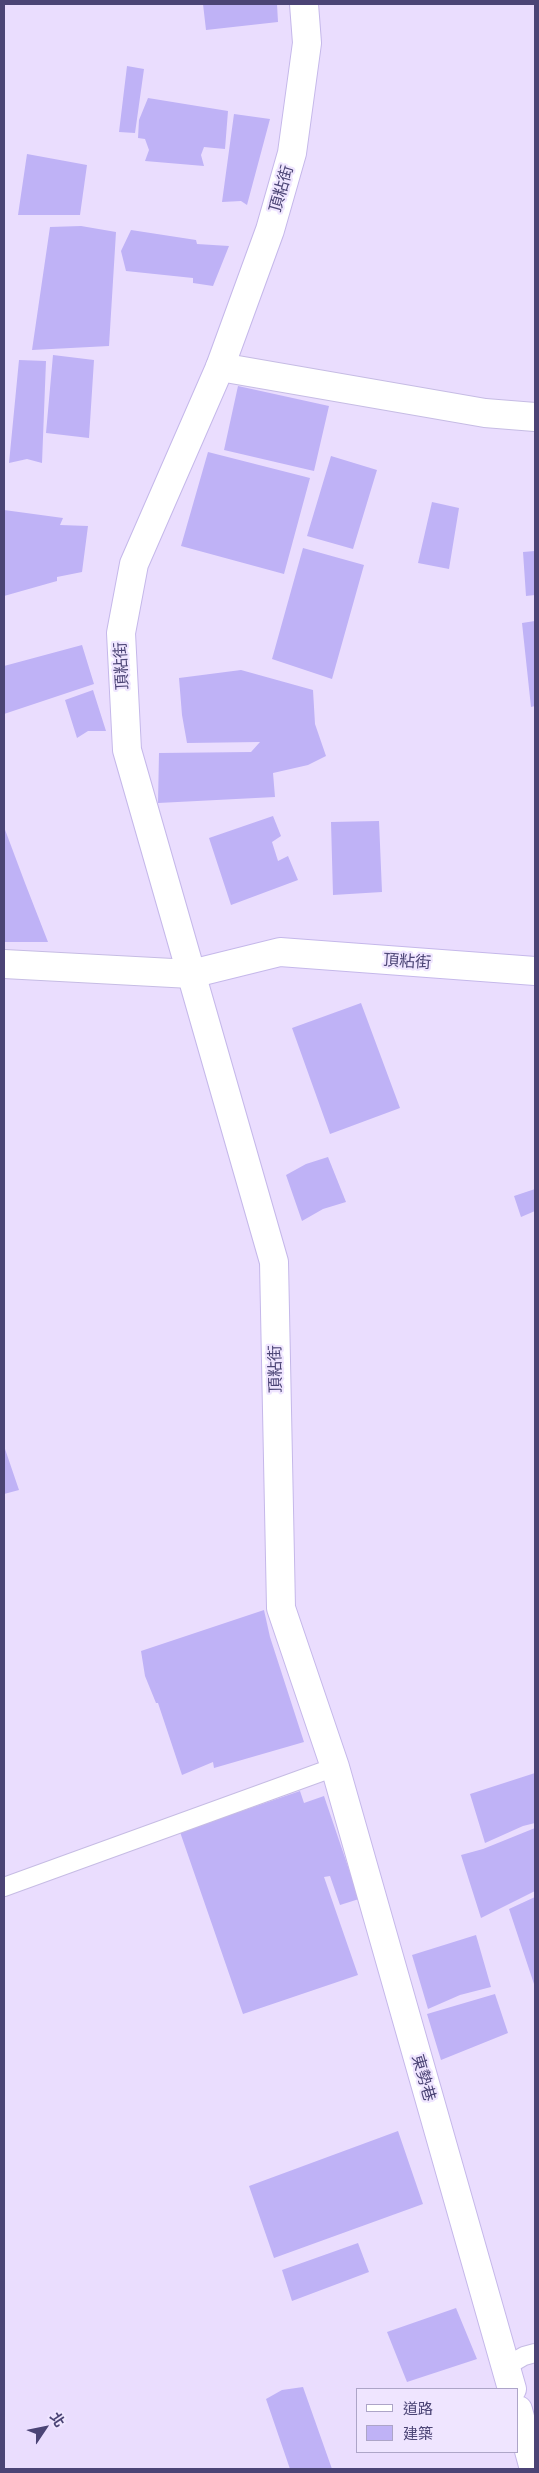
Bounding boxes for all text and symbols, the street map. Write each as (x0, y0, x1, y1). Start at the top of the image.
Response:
street label: 頂粘街 (266, 163, 298, 215)
street label: 頂粘街 (111, 642, 133, 690)
street label: 頂粘街 (382, 951, 432, 973)
street label: 頂粘街 (266, 1345, 286, 1393)
street label: 東勢巷 (407, 2052, 439, 2104)
legend (356, 2388, 519, 2453)
text: 道路 (403, 2398, 433, 2418)
north arrow (20, 2403, 70, 2453)
text: 北 (46, 2408, 70, 2430)
text: 建築 (403, 2423, 433, 2443)

